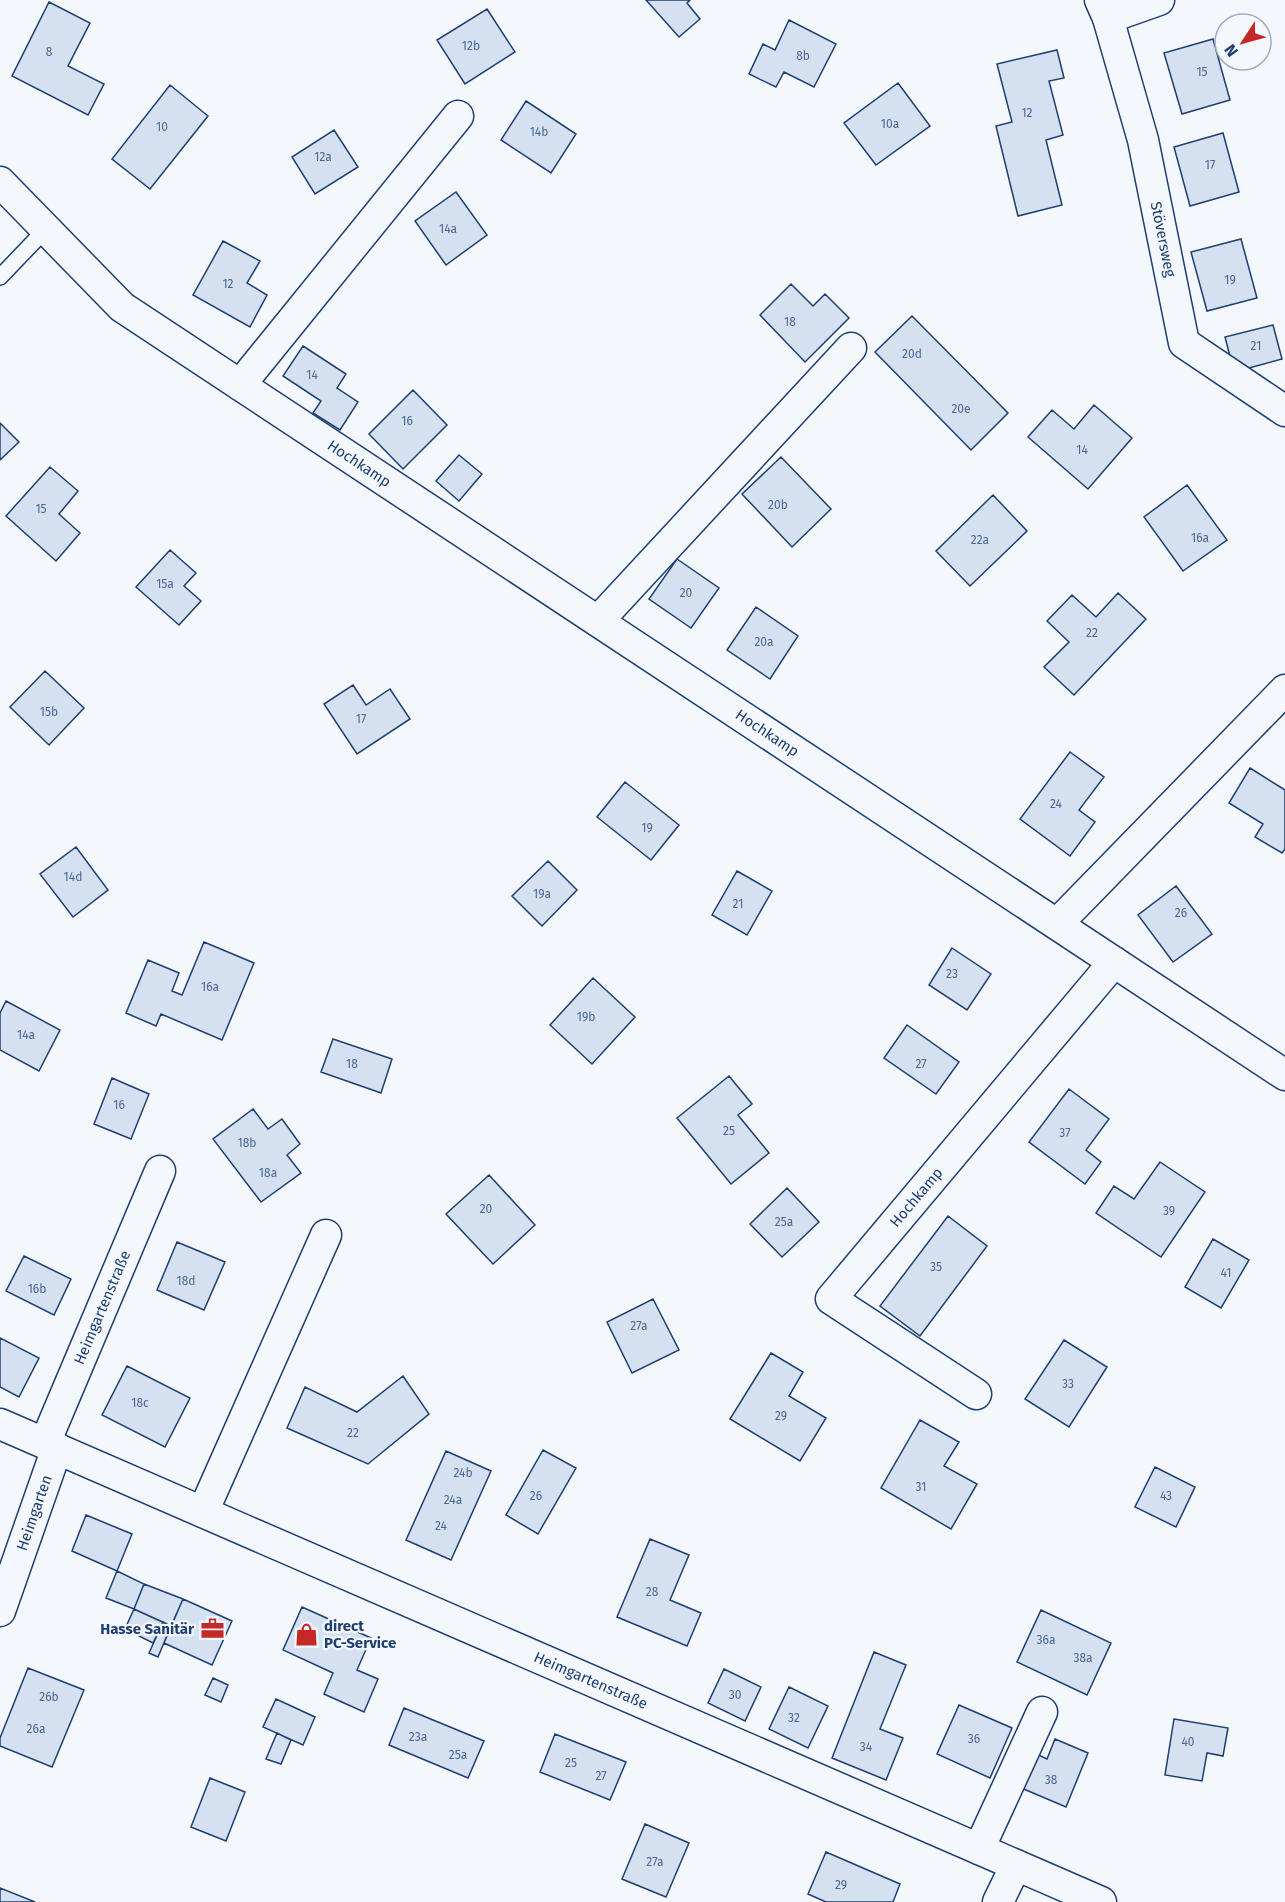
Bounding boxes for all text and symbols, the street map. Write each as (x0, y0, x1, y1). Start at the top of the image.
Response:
north arrow (1213, 12, 1273, 72)
house number: 12b (462, 39, 480, 53)
text: N (1220, 41, 1242, 60)
house number: 8 (46, 45, 53, 59)
house number: 8b (796, 49, 810, 63)
house number: 15 (1196, 65, 1208, 79)
house number: 12 (1021, 106, 1033, 120)
house number: 10a (881, 117, 899, 131)
house number: 10 (156, 120, 168, 134)
house number: 14b (530, 125, 548, 139)
house number: 12a (314, 150, 332, 164)
house number: 17 (1205, 158, 1215, 172)
street label: Stöversweg (1147, 200, 1180, 279)
house number: 14a (439, 222, 457, 236)
house number: 19 (1224, 273, 1236, 287)
house number: 12 (222, 277, 234, 291)
house number: 18 (784, 315, 796, 329)
house number: 21 (1251, 339, 1261, 353)
house number: 20d (902, 347, 922, 361)
house number: 14 (306, 368, 318, 382)
house number: 20e (951, 402, 971, 416)
house number: 16 (401, 414, 413, 428)
street label: Hochkamp (324, 436, 394, 491)
house number: 14 (1076, 443, 1088, 457)
house number: 20b (768, 498, 788, 512)
house number: 15 (35, 502, 47, 516)
house number: 16a (1191, 531, 1209, 545)
house number: 22a (971, 533, 989, 547)
house number: 15a (156, 577, 174, 591)
house number: 20 (680, 586, 693, 600)
house number: 22 (1086, 626, 1098, 640)
house number: 20a (754, 635, 774, 649)
house number: 15b (40, 705, 58, 719)
street label: Hochkamp (732, 706, 802, 761)
house number: 17 (356, 712, 366, 726)
house number: 24 (1050, 797, 1063, 811)
house number: 19 (641, 821, 653, 835)
house number: 14d (64, 870, 82, 884)
house number: 19a (533, 887, 551, 901)
house number: 21 (733, 897, 743, 911)
house number: 26 (1175, 906, 1187, 920)
house number: 23 (946, 967, 958, 981)
house number: 16a (201, 980, 219, 994)
house number: 19b (577, 1010, 595, 1024)
house number: 14a (17, 1028, 35, 1042)
house number: 18 (346, 1057, 358, 1071)
house number: 27 (915, 1057, 927, 1071)
house number: 16 (113, 1098, 125, 1112)
house number: 25 (723, 1124, 735, 1138)
house number: 37 (1059, 1126, 1071, 1140)
house number: 18b (238, 1136, 256, 1150)
street label: Hochkamp (886, 1164, 946, 1231)
house number: 18a (259, 1166, 277, 1180)
house number: 20 (480, 1202, 493, 1216)
house number: 39 (1163, 1204, 1175, 1218)
house number: 25a (775, 1215, 793, 1229)
street label: Heimgartenstraße (70, 1248, 134, 1367)
house number: 35 (930, 1260, 942, 1274)
house number: 41 (1221, 1266, 1231, 1280)
house number: 18d (177, 1274, 195, 1288)
house number: 16b (28, 1282, 46, 1296)
house number: 27a (630, 1319, 648, 1333)
house number: 33 (1062, 1377, 1074, 1391)
house number: 18c (131, 1396, 149, 1410)
house number: 29 (775, 1409, 787, 1423)
house number: 22 (347, 1426, 359, 1440)
house number: 24b (453, 1466, 473, 1480)
street label: Heimgarten (13, 1472, 56, 1553)
house number: 31 (916, 1480, 926, 1494)
house number: 26 (530, 1489, 542, 1503)
house number: 43 (1160, 1489, 1172, 1503)
house number: 24a (444, 1493, 462, 1507)
house number: 24 (435, 1519, 448, 1533)
house number: 28 (646, 1585, 659, 1599)
office icon: Hasse Sanitär (199, 1616, 225, 1642)
place label: direct PC-Service (324, 1617, 396, 1652)
place label: Hasse Sanitär (100, 1620, 195, 1638)
shop icon: direct PC-Service (293, 1622, 319, 1648)
house number: 36a (1037, 1633, 1055, 1647)
street label: Heimgartenstraße (531, 1648, 650, 1713)
house number: 38a (1073, 1651, 1093, 1665)
house number: 30 (729, 1688, 742, 1702)
house number: 26b (39, 1690, 59, 1704)
house number: 32 (788, 1711, 800, 1725)
house number: 26a (27, 1722, 45, 1736)
house number: 23a (409, 1730, 427, 1744)
house number: 36 (968, 1732, 980, 1746)
house number: 40 (1181, 1735, 1195, 1749)
house number: 34 (860, 1740, 873, 1754)
house number: 25a (449, 1748, 467, 1762)
house number: 25 (565, 1756, 577, 1770)
house number: 27 (595, 1769, 607, 1783)
house number: 38 (1045, 1773, 1058, 1787)
house number: 27a (646, 1855, 664, 1869)
house number: 29 (835, 1878, 847, 1892)

